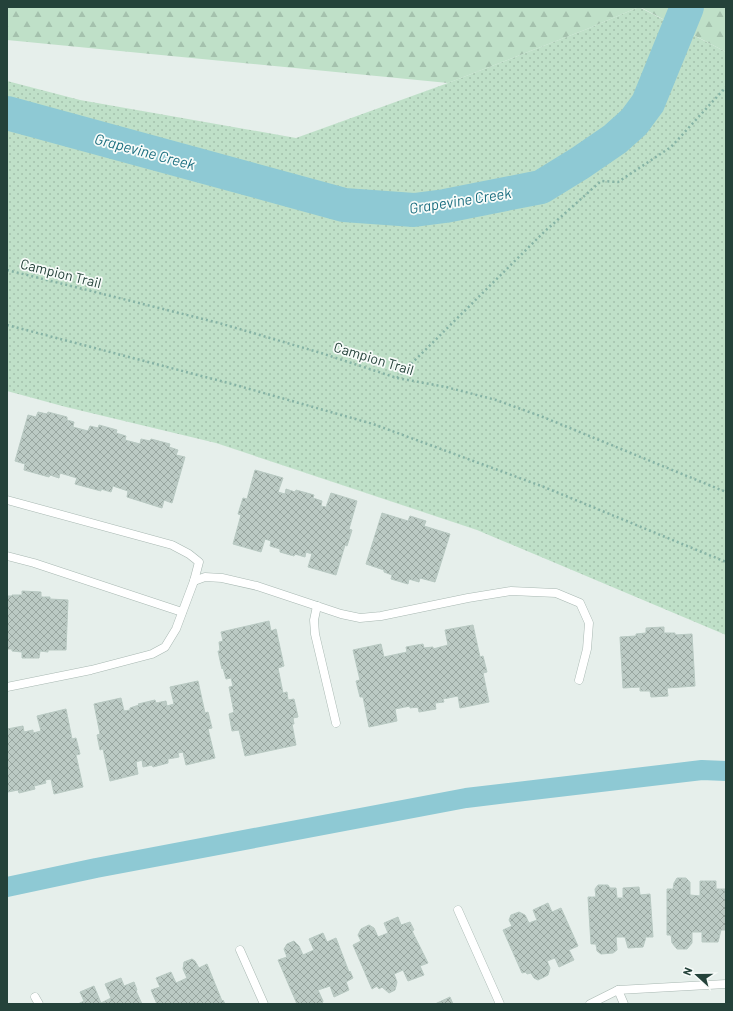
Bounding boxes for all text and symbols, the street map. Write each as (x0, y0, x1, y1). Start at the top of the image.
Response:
water label: Grapevine Creek (93, 129, 198, 173)
water label: Grapevine Creek (408, 183, 513, 217)
street label: Campion Trail (19, 255, 103, 291)
street label: Campion Trail (332, 338, 416, 378)
north arrow (677, 955, 717, 995)
text: N (680, 965, 695, 977)

